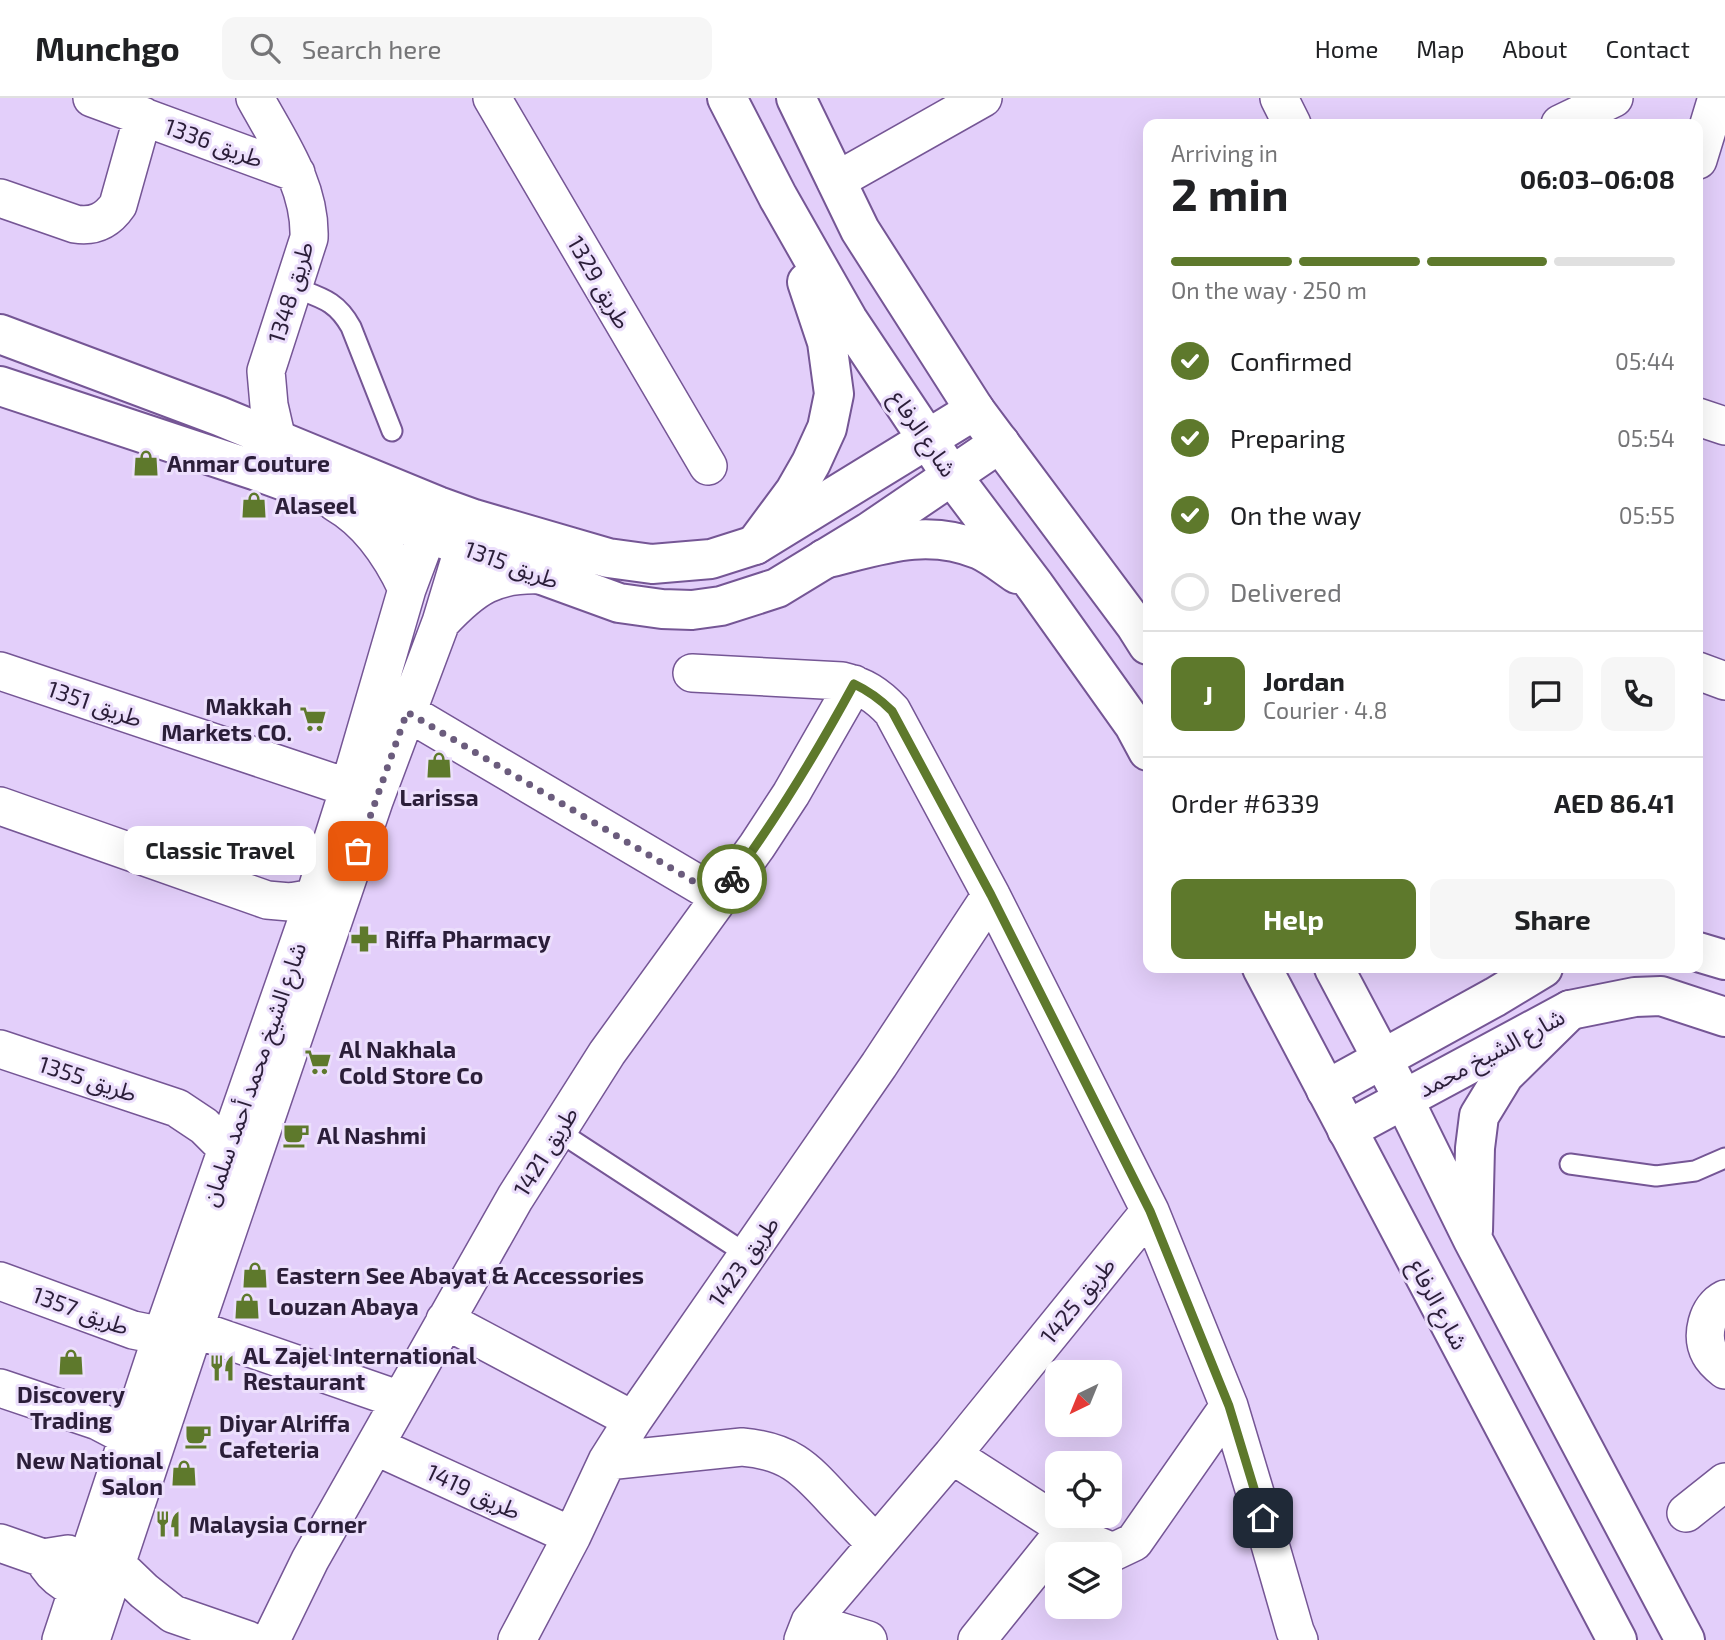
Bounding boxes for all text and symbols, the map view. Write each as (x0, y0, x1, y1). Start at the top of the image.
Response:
search box (222, 17, 712, 80)
text: Munchgo (35, 28, 180, 68)
icon: search (246, 29, 284, 67)
text: Search here (302, 33, 441, 64)
text: Home (1315, 34, 1378, 63)
text: Map (1416, 34, 1464, 63)
text: About (1502, 34, 1568, 63)
text: Contact (1606, 34, 1690, 63)
street label: طريق 1336 (161, 111, 267, 174)
text: Arriving in (1171, 139, 1278, 167)
text: 06:03–06:08 (1520, 163, 1675, 194)
text: 2 min (1171, 165, 1289, 220)
street label: طريق 1329 (561, 231, 638, 334)
street label: طريق 1348 (261, 238, 320, 346)
text: On the way · 250 m (1171, 276, 1367, 304)
icon: check (1171, 342, 1209, 380)
text: Confirmed (1230, 345, 1353, 376)
text: 05:44 (1615, 347, 1675, 375)
street label: شارع الرفاع (882, 384, 963, 484)
icon: check (1171, 419, 1209, 457)
text: Preparing (1230, 422, 1345, 453)
text: 05:54 (1617, 424, 1675, 452)
shop icon: Anmar Couture (131, 448, 161, 478)
place label: Anmar Couture (167, 449, 330, 477)
shop icon: Alaseel (239, 490, 269, 520)
place label: Alaseel (275, 491, 357, 519)
icon: check (1171, 496, 1209, 534)
text: On the way (1230, 499, 1361, 530)
text: 05:55 (1619, 501, 1675, 529)
street label: طريق 1315 (461, 534, 563, 595)
text: Delivered (1230, 576, 1342, 607)
button: chat (1509, 657, 1583, 731)
button: phone (1601, 657, 1675, 731)
text: Jordan (1263, 665, 1345, 696)
street label: طريق 1351 (44, 674, 146, 733)
text: J (1203, 679, 1213, 710)
place label: Makkah Markets CO. (161, 692, 292, 746)
text: Courier · 4.8 (1263, 696, 1387, 724)
supermarket icon: Makkah Markets CO. (298, 704, 328, 734)
shop icon: Larissa (424, 750, 454, 780)
place label: Larissa (399, 783, 479, 811)
text: Order #6339 (1171, 787, 1320, 818)
text: AED 86.41 (1554, 787, 1675, 818)
pin (328, 821, 388, 881)
callout: Classic Travel (124, 826, 316, 876)
icon: bag (339, 832, 377, 870)
text: Classic Travel (145, 836, 295, 864)
courier (697, 844, 767, 914)
icon: bike (713, 860, 751, 898)
button: Help (1171, 879, 1416, 959)
button: Share (1430, 879, 1675, 959)
pharmacy icon: Riffa Pharmacy (349, 924, 379, 954)
place label: Riffa Pharmacy (385, 925, 551, 953)
street label: شارع الشيخ محمد أحمد سلمان (195, 938, 315, 1211)
street label: شارع الشيخ محمد (1413, 1002, 1571, 1106)
place label: Al Nakhala Cold Store Co (339, 1035, 483, 1089)
supermarket icon: Al Nakhala Cold Store Co (303, 1047, 333, 1077)
street label: طريق 1355 (35, 1049, 140, 1108)
street label: طريق 1421 (507, 1101, 584, 1201)
cafe icon: Al Nashmi (281, 1120, 311, 1150)
place label: Al Nashmi (317, 1121, 426, 1149)
street label: طريق 1423 (702, 1211, 785, 1312)
street label: طريق 1425 (1034, 1251, 1121, 1350)
street label: شارع الرفاع (1400, 1254, 1474, 1356)
shop icon: Eastern See Abayat & Accessories (240, 1260, 270, 1290)
place label: Eastern See Abayat & Accessories (276, 1261, 644, 1289)
street label: طريق 1357 (29, 1280, 133, 1341)
shop icon: Louzan Abaya (232, 1291, 262, 1321)
place label: Louzan Abaya (268, 1292, 419, 1320)
place label: AL Zajel International Restaurant (243, 1341, 477, 1395)
shop icon: Discovery Trading (56, 1347, 86, 1377)
restaurant icon: AL Zajel International Restaurant (207, 1353, 237, 1383)
north arrow (1045, 1360, 1122, 1437)
map controls (1045, 1360, 1122, 1619)
place label: Discovery Trading (17, 1380, 125, 1434)
place label: Diyar Alriffa Cafeteria (219, 1409, 350, 1463)
cafe icon: Diyar Alriffa Cafeteria (183, 1421, 213, 1451)
place label: New National Salon (16, 1446, 163, 1500)
button: locate (1045, 1451, 1122, 1528)
street label: طريق 1419 (422, 1457, 525, 1526)
shop icon: New National Salon (169, 1458, 199, 1488)
pin (1233, 1488, 1293, 1548)
icon: home (1244, 1499, 1282, 1537)
restaurant icon: Malaysia Corner (153, 1509, 183, 1539)
place label: Malaysia Corner (189, 1510, 367, 1538)
button: layers (1045, 1542, 1122, 1619)

